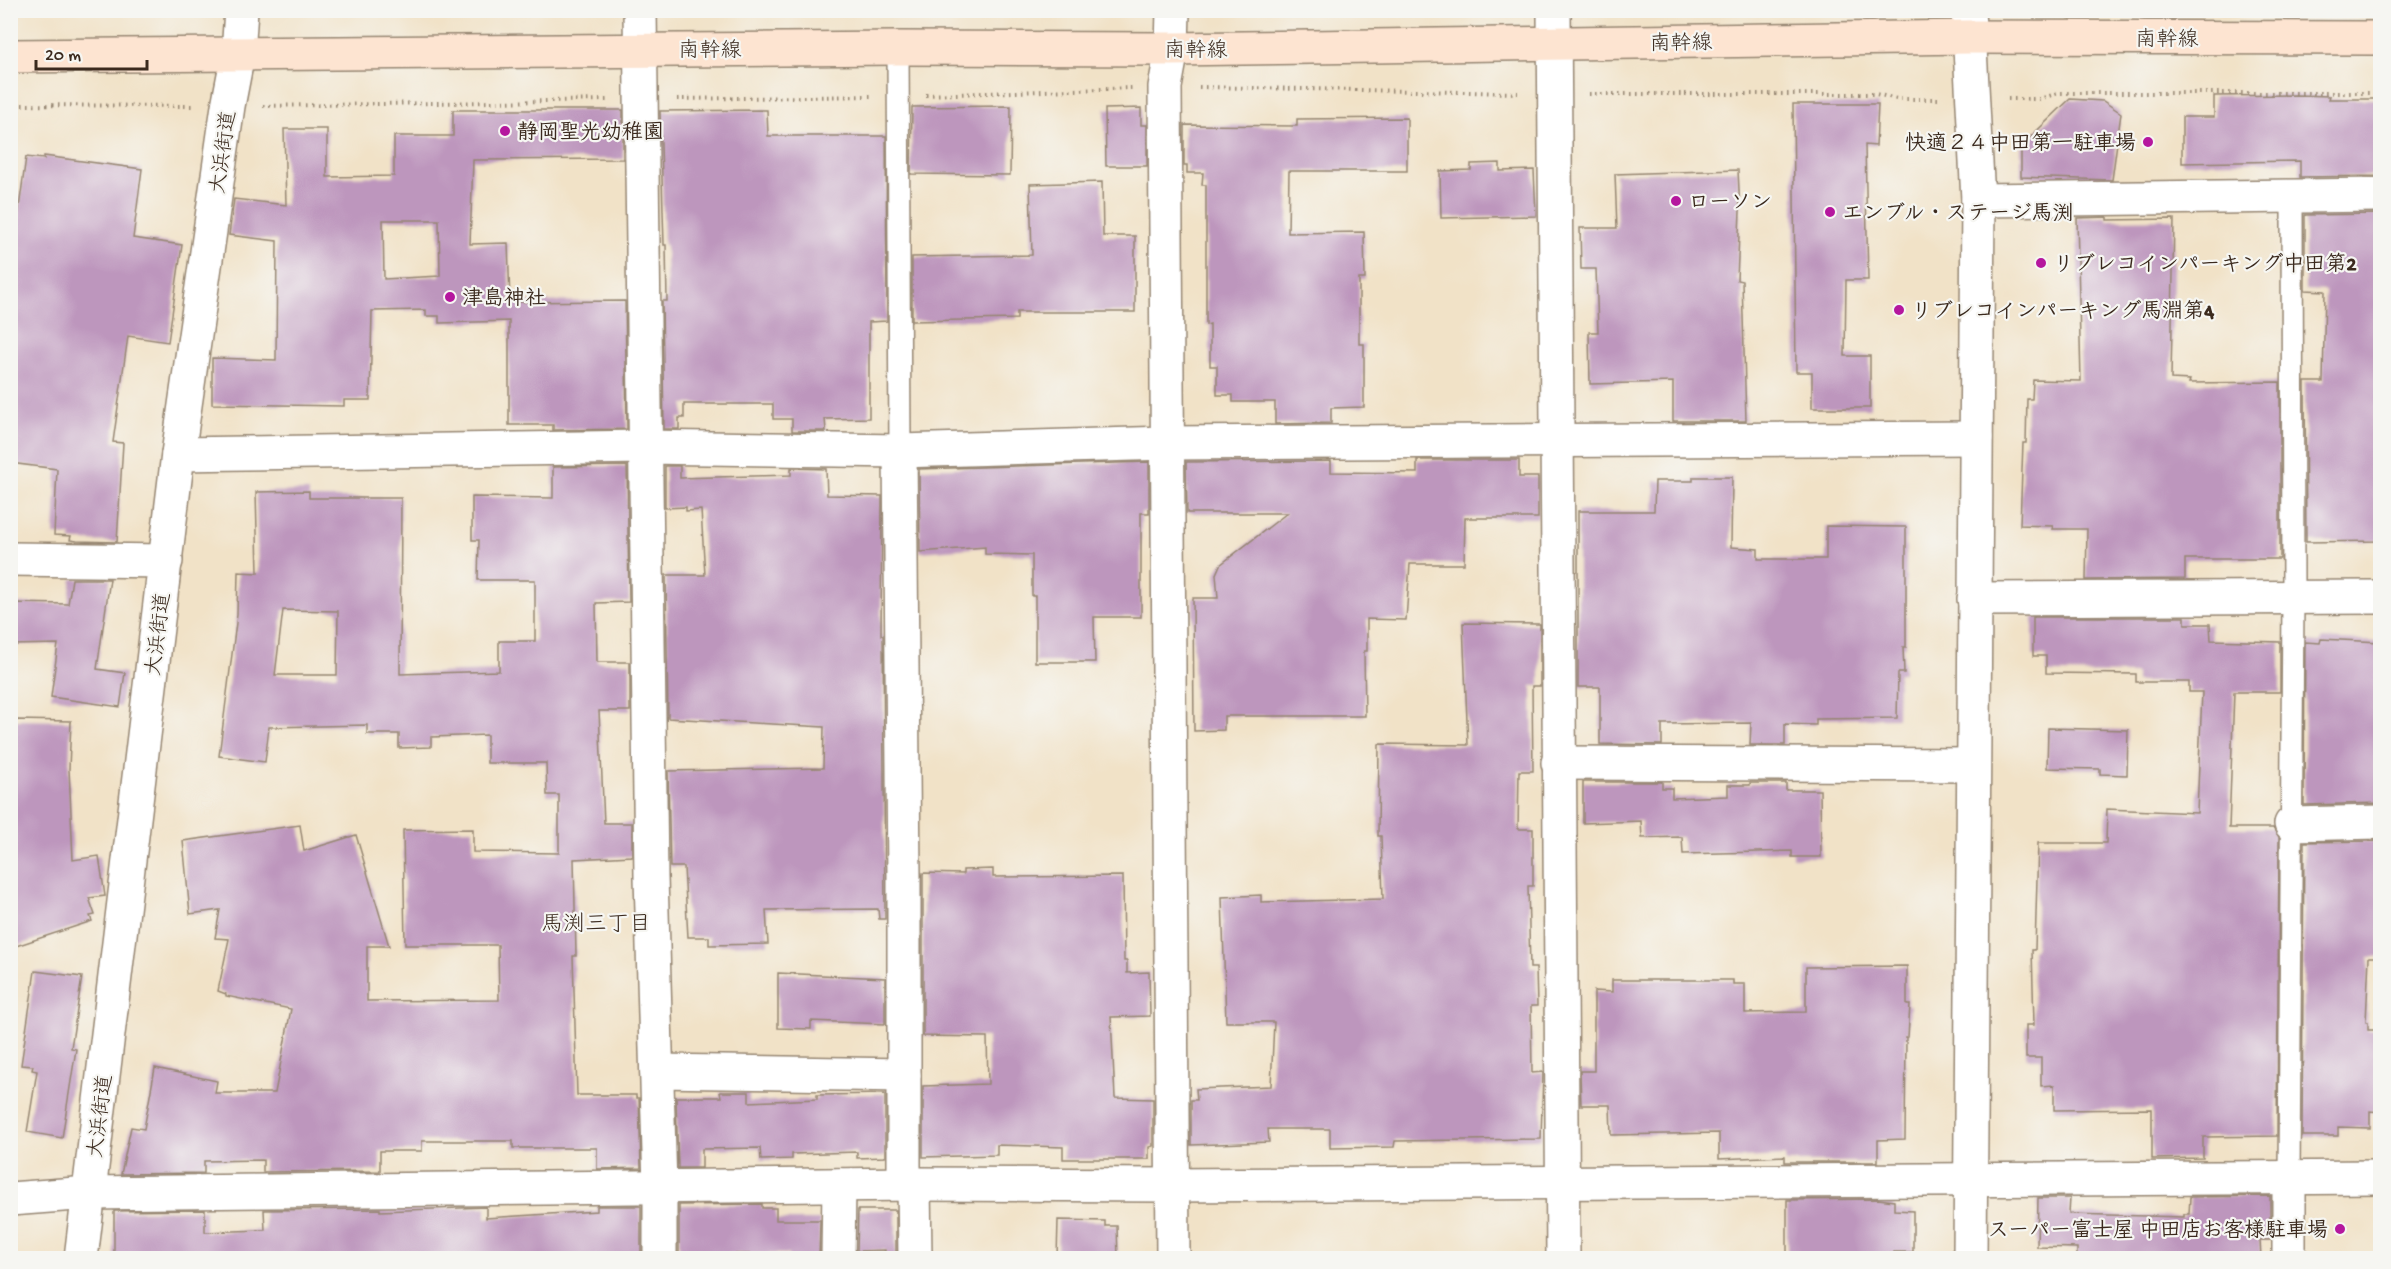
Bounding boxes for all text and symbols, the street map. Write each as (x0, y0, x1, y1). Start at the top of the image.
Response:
street label: 南幹線 (2136, 27, 2199, 54)
street label: 南幹線 (1649, 30, 1713, 59)
scale bar (36, 33, 147, 71)
street label: 南幹線 (679, 38, 742, 65)
street label: 南幹線 (1165, 38, 1228, 65)
text: 20 m (45, 46, 81, 67)
street label: 大浜街道 (206, 109, 244, 196)
place label: 静岡聖光幼稚園 (517, 120, 664, 147)
marker: 静岡聖光幼稚園 (498, 124, 512, 138)
place label: 快適２４中田第一駐車場 (1905, 131, 2136, 158)
marker: 快適２４中田第一駐車場 (2141, 135, 2155, 149)
place label: ローソン (1688, 192, 1772, 217)
marker: ローソン (1669, 194, 1683, 208)
place label: エンブル・ステージ馬渕 (1842, 202, 2073, 228)
marker: エンブル・ステージ馬渕 (1823, 205, 1837, 219)
place label: リブレコインパーキング中田第2 (2053, 252, 2357, 279)
marker: リブレコインパーキング中田第2 (2034, 256, 2048, 270)
place label: 津島神社 (462, 286, 546, 313)
marker: 津島神社 (443, 290, 457, 304)
place label: リブレコインパーキング馬淵第4 (1911, 299, 2215, 326)
marker: リブレコインパーキング馬淵第4 (1892, 303, 1906, 317)
street label: 大浜街道 (142, 591, 178, 678)
district label: 馬渕三丁目 (541, 912, 651, 939)
street label: 大浜街道 (84, 1073, 120, 1160)
place label: スーパー富士屋 中田店お客様駐車場 (1988, 1218, 2328, 1245)
marker: スーパー富士屋 中田店お客様駐車場 (2333, 1222, 2347, 1236)

